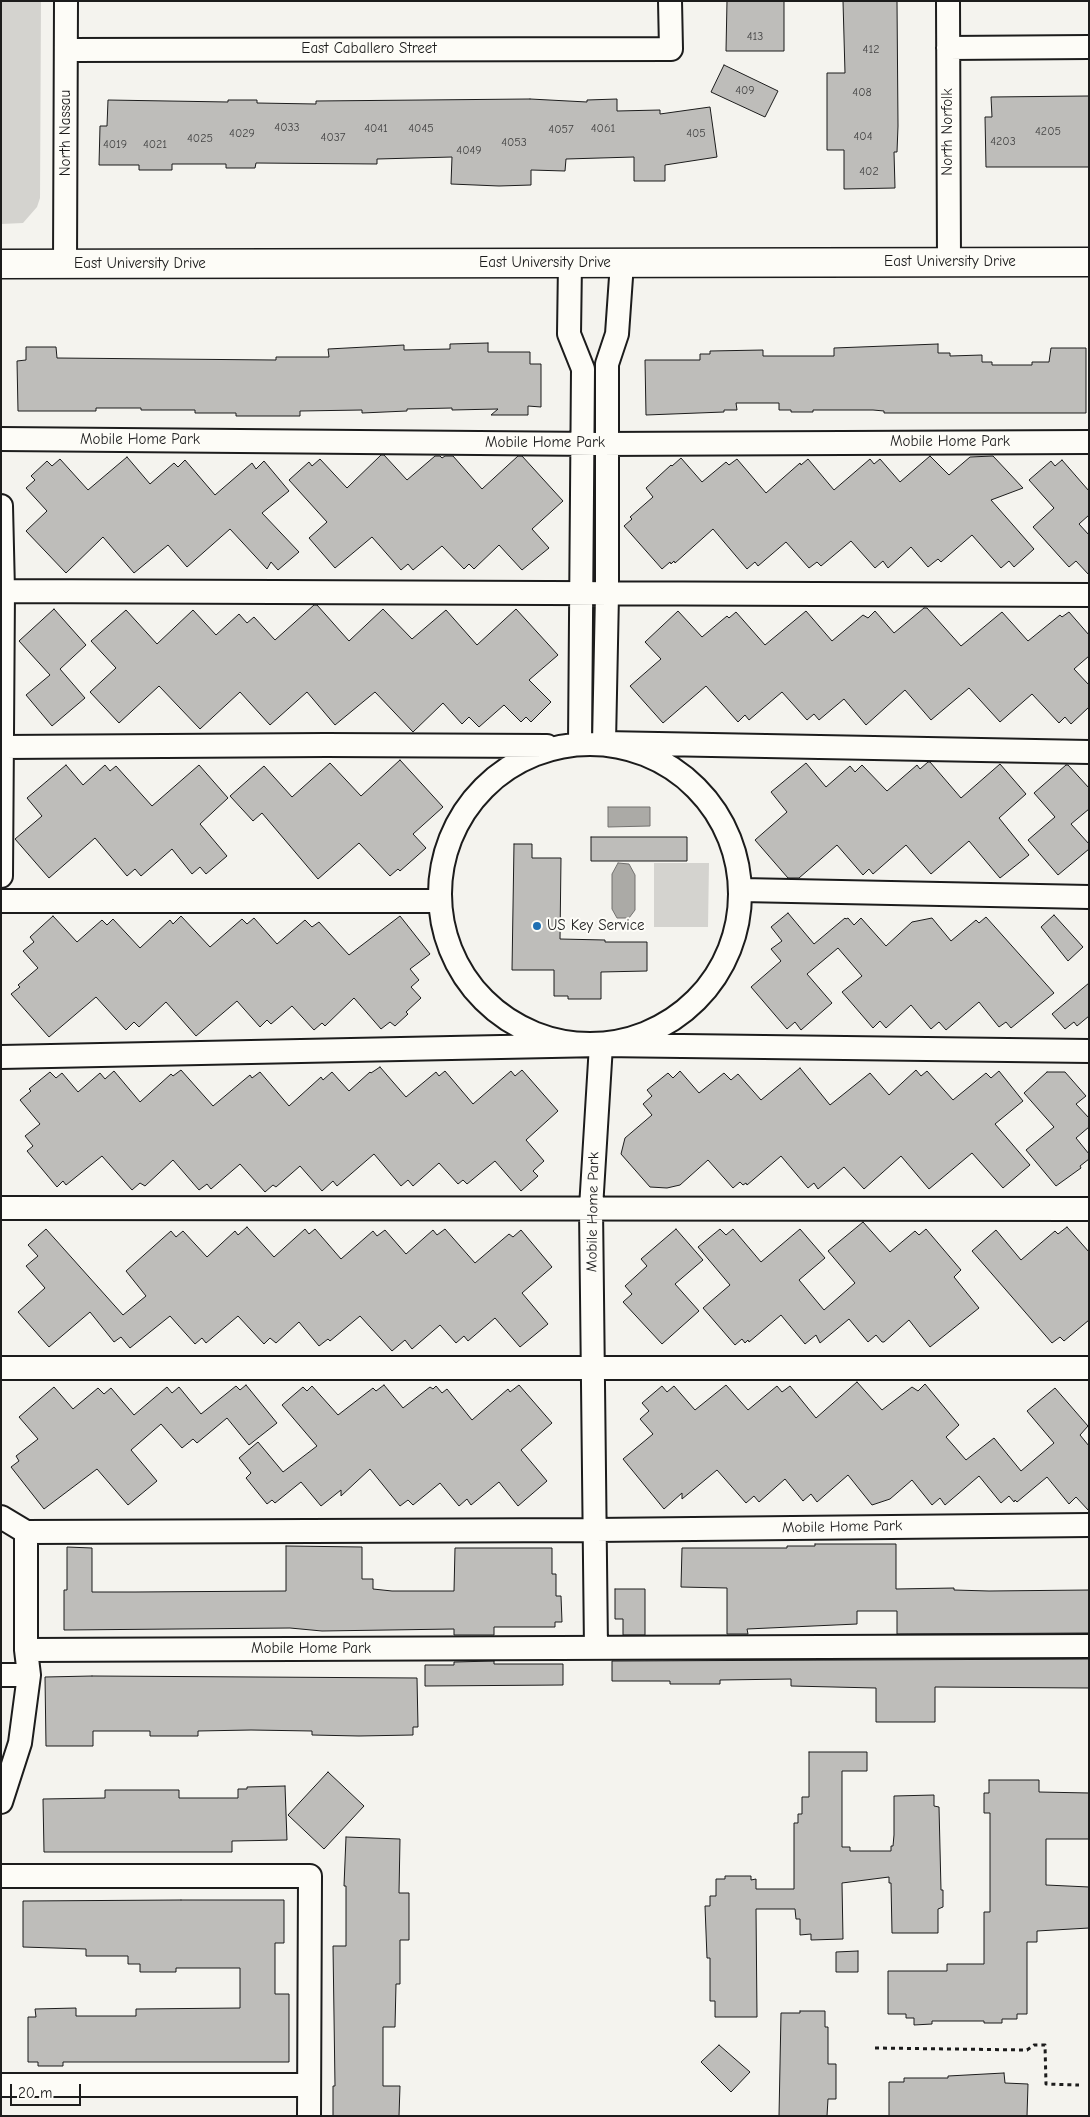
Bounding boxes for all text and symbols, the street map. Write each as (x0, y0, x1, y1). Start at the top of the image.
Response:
house number: 413 (747, 30, 763, 44)
street label: East Caballero Street (301, 40, 437, 58)
house number: 412 (863, 43, 879, 57)
house number: 409 (735, 84, 755, 98)
house number: 408 (852, 86, 872, 100)
street label: North Norfolk (939, 88, 957, 176)
street label: North Nassau (57, 90, 75, 176)
house number: 4033 (274, 121, 300, 135)
house number: 4041 (364, 122, 388, 136)
house number: 4045 (408, 122, 434, 136)
house number: 4061 (591, 122, 615, 136)
house number: 4057 (548, 123, 574, 137)
house number: 4205 (1035, 125, 1061, 139)
house number: 4029 (229, 127, 255, 141)
house number: 405 (686, 127, 706, 141)
house number: 404 (854, 130, 872, 144)
house number: 4037 (321, 131, 345, 145)
house number: 4025 (187, 132, 213, 146)
house number: 4203 (990, 135, 1016, 149)
house number: 4053 (501, 136, 527, 150)
house number: 4019 (103, 138, 127, 152)
house number: 4021 (143, 138, 167, 152)
house number: 4049 (456, 144, 482, 158)
house number: 402 (859, 165, 879, 179)
street label: East University Drive (884, 253, 1016, 271)
street label: East University Drive (479, 254, 611, 272)
street label: East University Drive (74, 255, 206, 273)
street label: Mobile Home Park (80, 431, 200, 449)
street label: Mobile Home Park (890, 433, 1010, 451)
street label: Mobile Home Park (485, 434, 605, 452)
place label: US Key Service (547, 917, 644, 935)
marker: US Key Service (531, 920, 543, 932)
street label: Mobile Home Park (583, 1152, 603, 1272)
street label: Mobile Home Park (782, 1517, 902, 1537)
street label: Mobile Home Park (251, 1640, 371, 1658)
scale bar (12, 2074, 84, 2106)
text: 20 m (18, 2084, 52, 2102)

